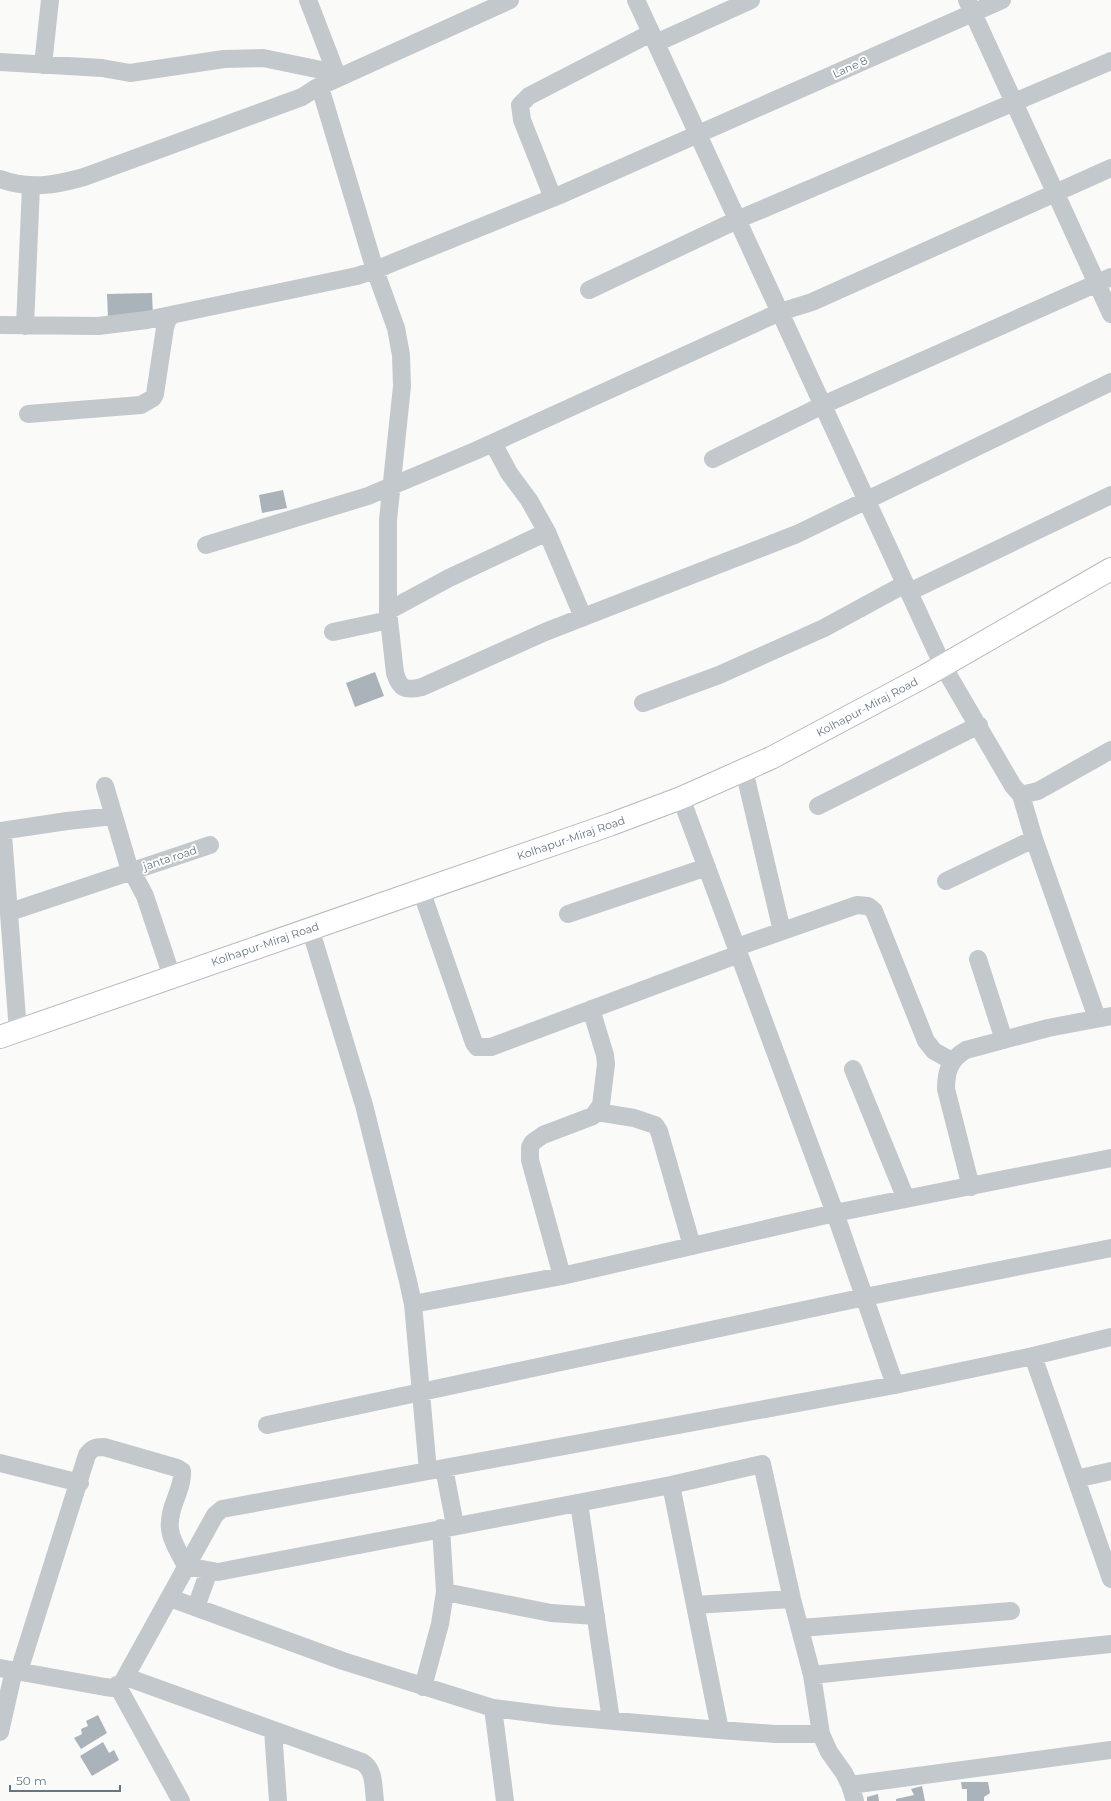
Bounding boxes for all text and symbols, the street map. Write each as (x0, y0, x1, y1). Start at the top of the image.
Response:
street label: Lane 8 (830, 53, 870, 81)
street label: Kolhapur-Miraj Road (814, 674, 920, 740)
street label: Kolhapur-Miraj Road (515, 813, 627, 863)
street label: janta road (140, 843, 199, 874)
street label: Kolhapur-Miraj Road (209, 919, 321, 969)
scale bar (10, 1767, 120, 1793)
text: 50 m (16, 1773, 47, 1788)

